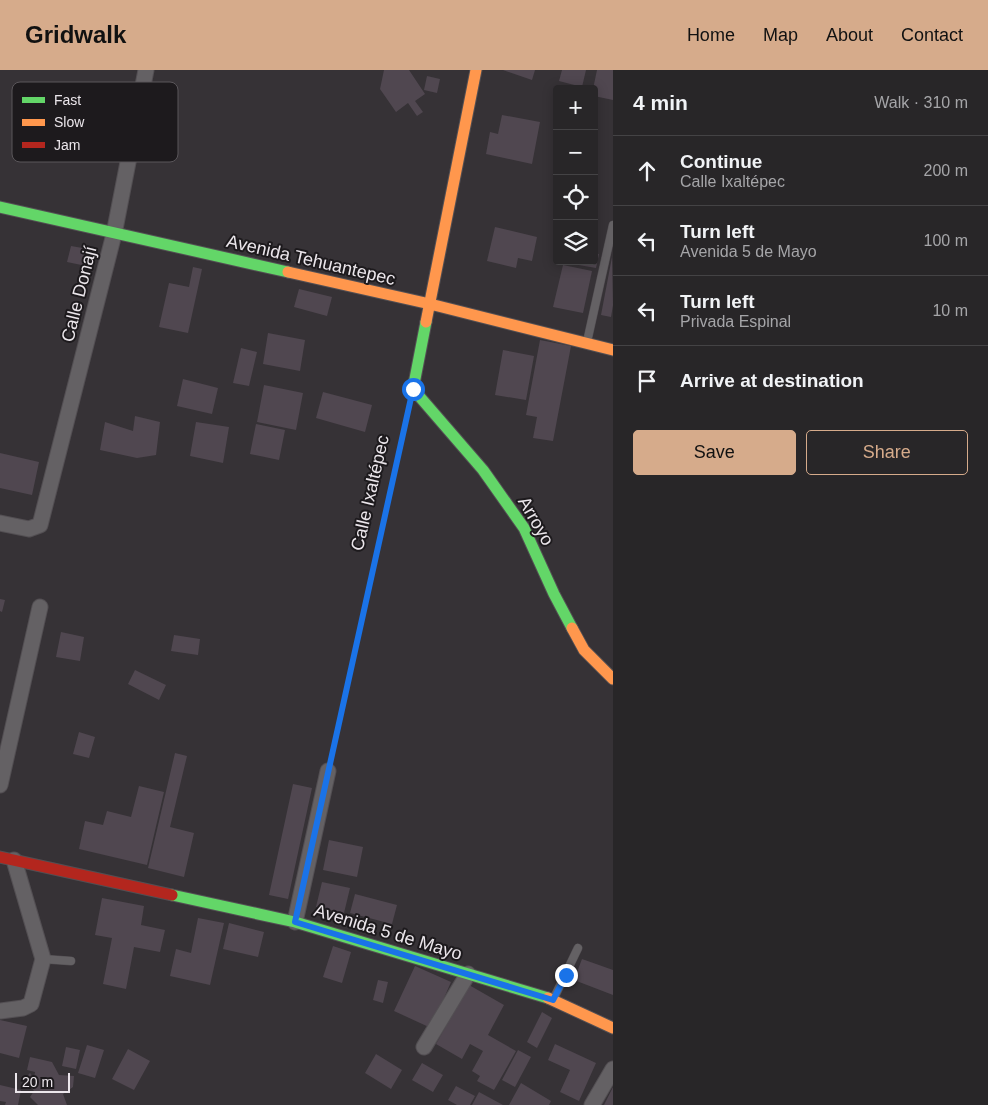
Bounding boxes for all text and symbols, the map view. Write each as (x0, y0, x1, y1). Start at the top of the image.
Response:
text: Gridwalk (25, 21, 126, 48)
text: Home (687, 25, 735, 45)
text: Map (763, 25, 798, 45)
text: About (826, 25, 873, 45)
text: Contact (901, 25, 963, 45)
legend (12, 82, 178, 162)
map controls (553, 85, 598, 265)
button: + (553, 85, 598, 130)
text: 4 min (633, 91, 688, 114)
text: Fast (54, 92, 81, 108)
text: Walk · 310 m (874, 94, 968, 111)
text: Slow (54, 114, 85, 130)
button: − (553, 130, 598, 175)
text: Jam (54, 137, 80, 153)
text: Continue (680, 151, 762, 172)
icon: ahead (633, 157, 661, 185)
text: 200 m (924, 162, 968, 179)
text: Calle Ixaltépec (680, 173, 785, 190)
button: locate (553, 175, 598, 220)
button: layers (553, 220, 598, 265)
text: Turn left (680, 221, 755, 242)
icon: left (633, 227, 661, 255)
street label: Avenida Tehuantepec (225, 231, 397, 289)
text: 100 m (924, 232, 968, 249)
text: Avenida 5 de Mayo (680, 243, 817, 260)
street label: Calle Donají (57, 244, 101, 344)
text: Turn left (680, 291, 755, 312)
icon: left (633, 297, 661, 325)
text: 10 m (932, 302, 968, 319)
text: Privada Espinal (680, 313, 791, 330)
icon: arrive (633, 367, 661, 395)
text: Arrive at destination (680, 370, 864, 391)
route start (402, 378, 425, 401)
button: Save (633, 430, 796, 475)
button: Share (806, 430, 968, 475)
street label: Calle Ixaltépec (347, 433, 393, 553)
street label: Arroyo (514, 493, 558, 549)
street label: Avenida 5 de Mayo (312, 900, 464, 964)
route end (555, 964, 578, 987)
scale bar (15, 1070, 70, 1093)
text: 20 m (22, 1074, 53, 1090)

